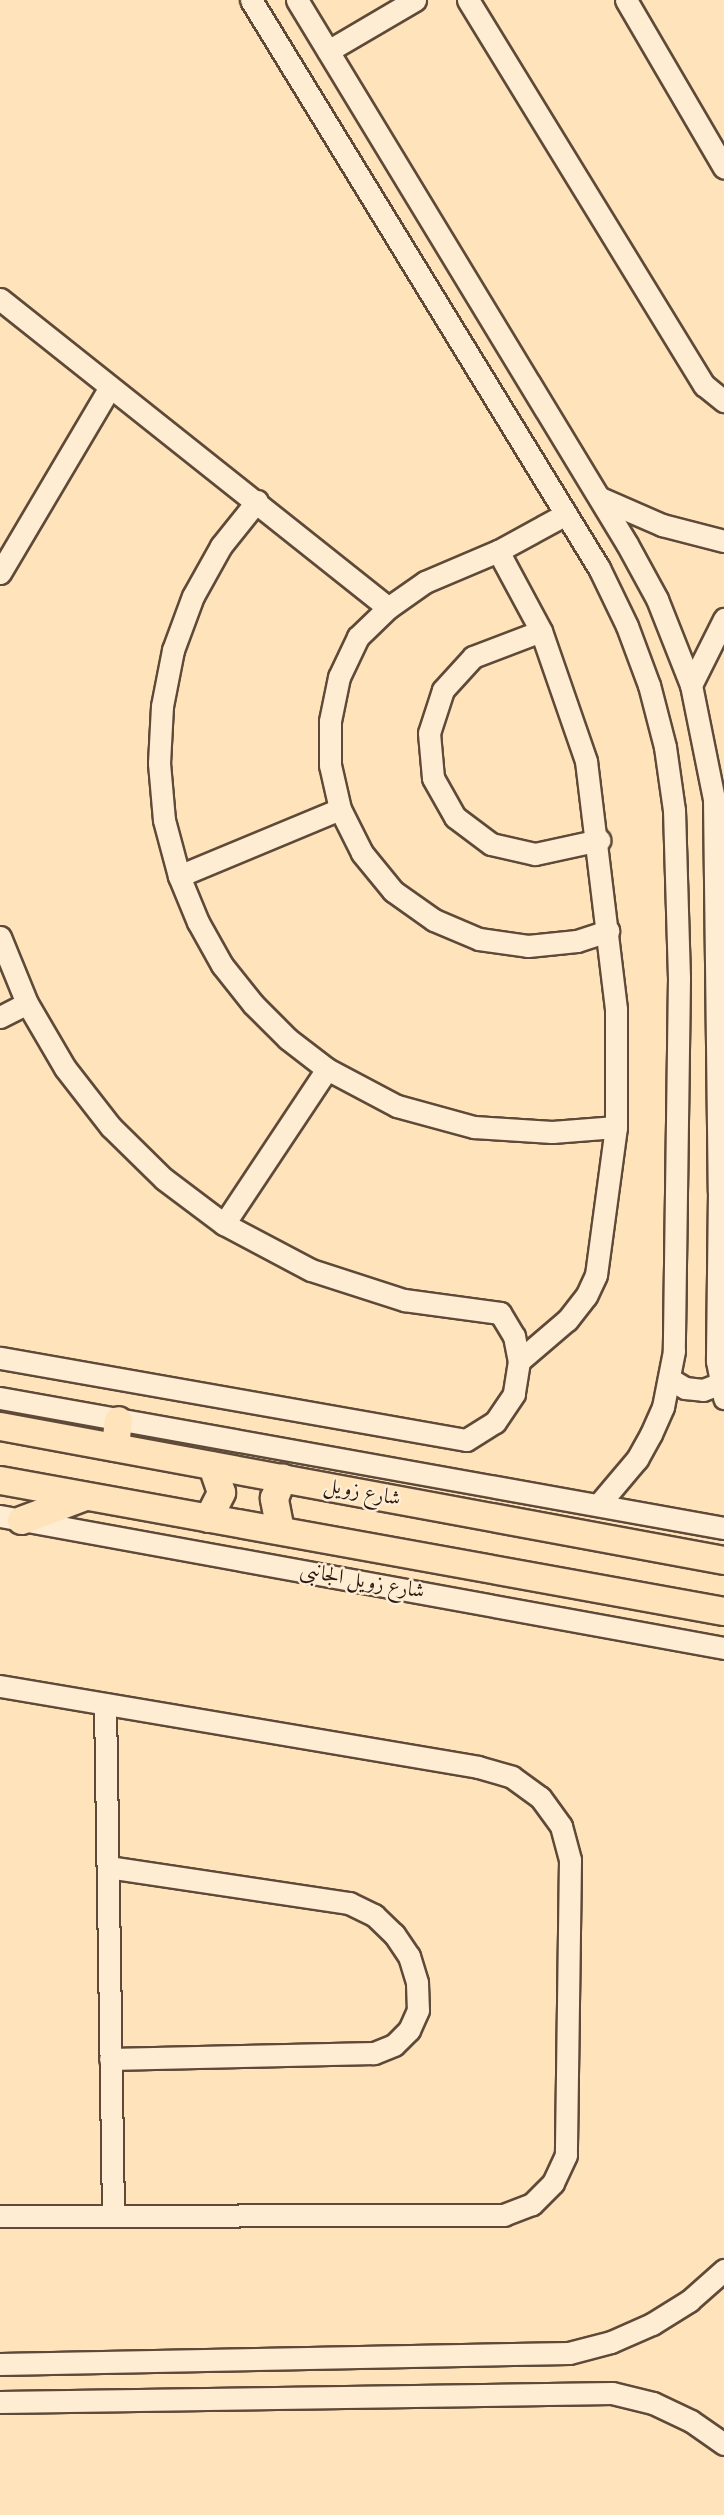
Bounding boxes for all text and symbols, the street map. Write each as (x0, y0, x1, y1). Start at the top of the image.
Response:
street label: شارع زويل (321, 1473, 403, 1513)
street label: شارع زويل الجانبى (298, 1559, 426, 1605)

